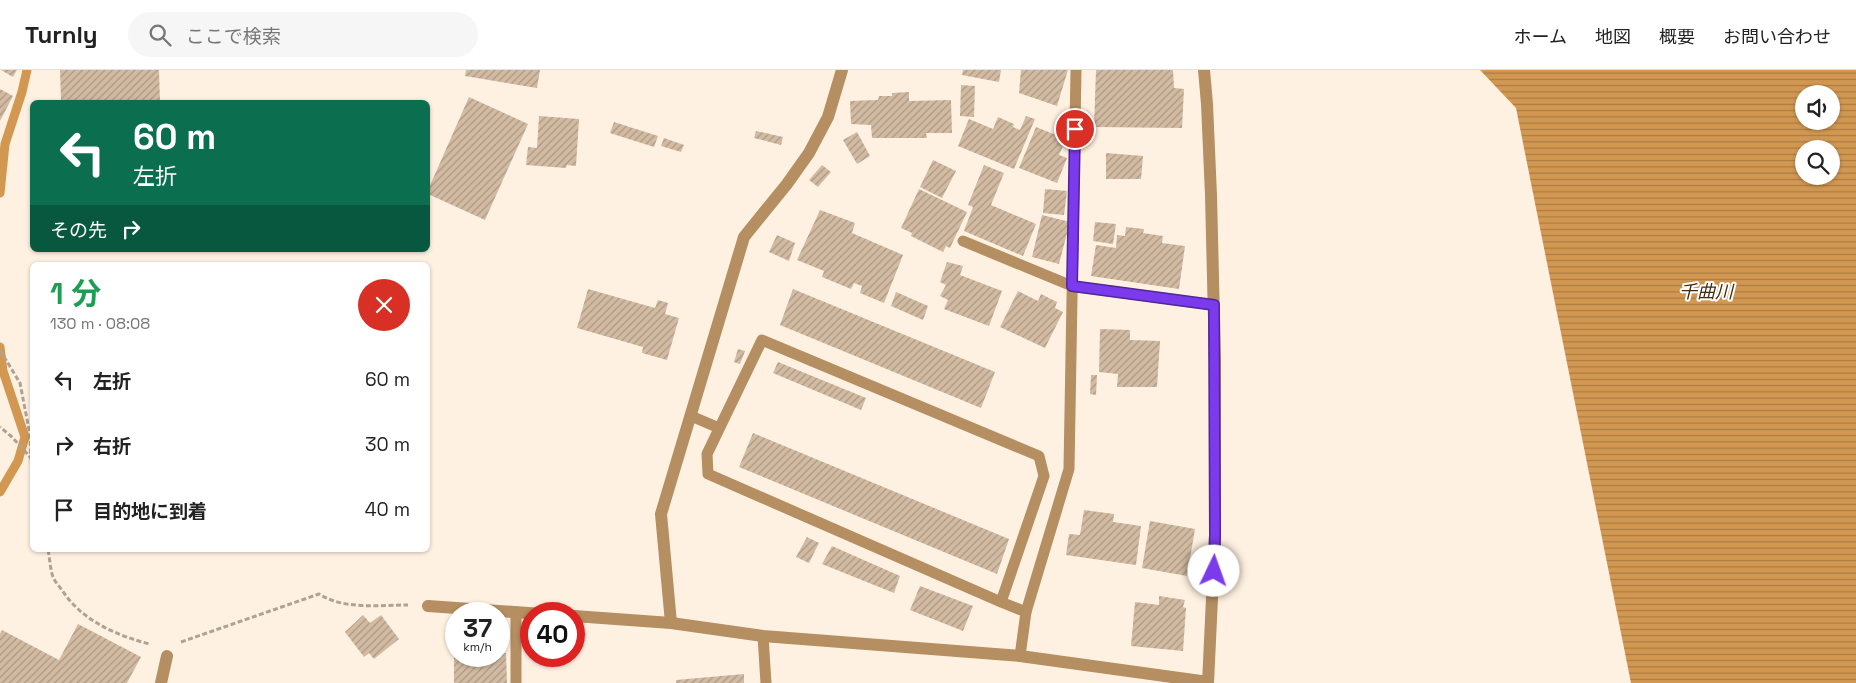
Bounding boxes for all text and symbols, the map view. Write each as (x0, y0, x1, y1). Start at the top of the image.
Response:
search box (128, 12, 478, 57)
text: Turnly (25, 19, 98, 50)
icon: search (146, 21, 174, 49)
text: ここで検索 (186, 24, 281, 49)
text: ホーム (1514, 25, 1567, 48)
text: 地図 (1595, 25, 1631, 48)
text: 概要 (1659, 25, 1695, 48)
text: お問い合わせ (1723, 25, 1831, 48)
map controls (1795, 85, 1840, 185)
button: sound (1795, 85, 1840, 130)
pin (1054, 108, 1096, 150)
text: 60 m (133, 115, 216, 159)
icon: arrive (1061, 115, 1089, 143)
icon: left (50, 120, 115, 185)
button: search (1795, 140, 1840, 185)
text: 左折 (133, 162, 177, 190)
icon: right (117, 215, 145, 243)
text: その先 (50, 218, 107, 243)
text: 1 分 (50, 274, 101, 313)
button: close (358, 279, 410, 331)
water label: 千曲川 (1679, 280, 1735, 303)
text: 130 m · 08:08 (50, 313, 150, 334)
icon: left (50, 366, 78, 394)
text: 60 m (365, 367, 410, 392)
text: 左折 (93, 369, 131, 394)
icon: right (50, 431, 78, 459)
text: 30 m (365, 432, 410, 457)
text: 右折 (93, 434, 131, 459)
icon: arrive (50, 496, 78, 524)
text: 40 m (365, 497, 410, 522)
text: 目的地に到着 (93, 499, 207, 524)
position arrow (1187, 544, 1239, 596)
speed limit sign: 40 (520, 602, 585, 667)
text: 37 (463, 612, 492, 644)
text: km/h (463, 639, 492, 655)

